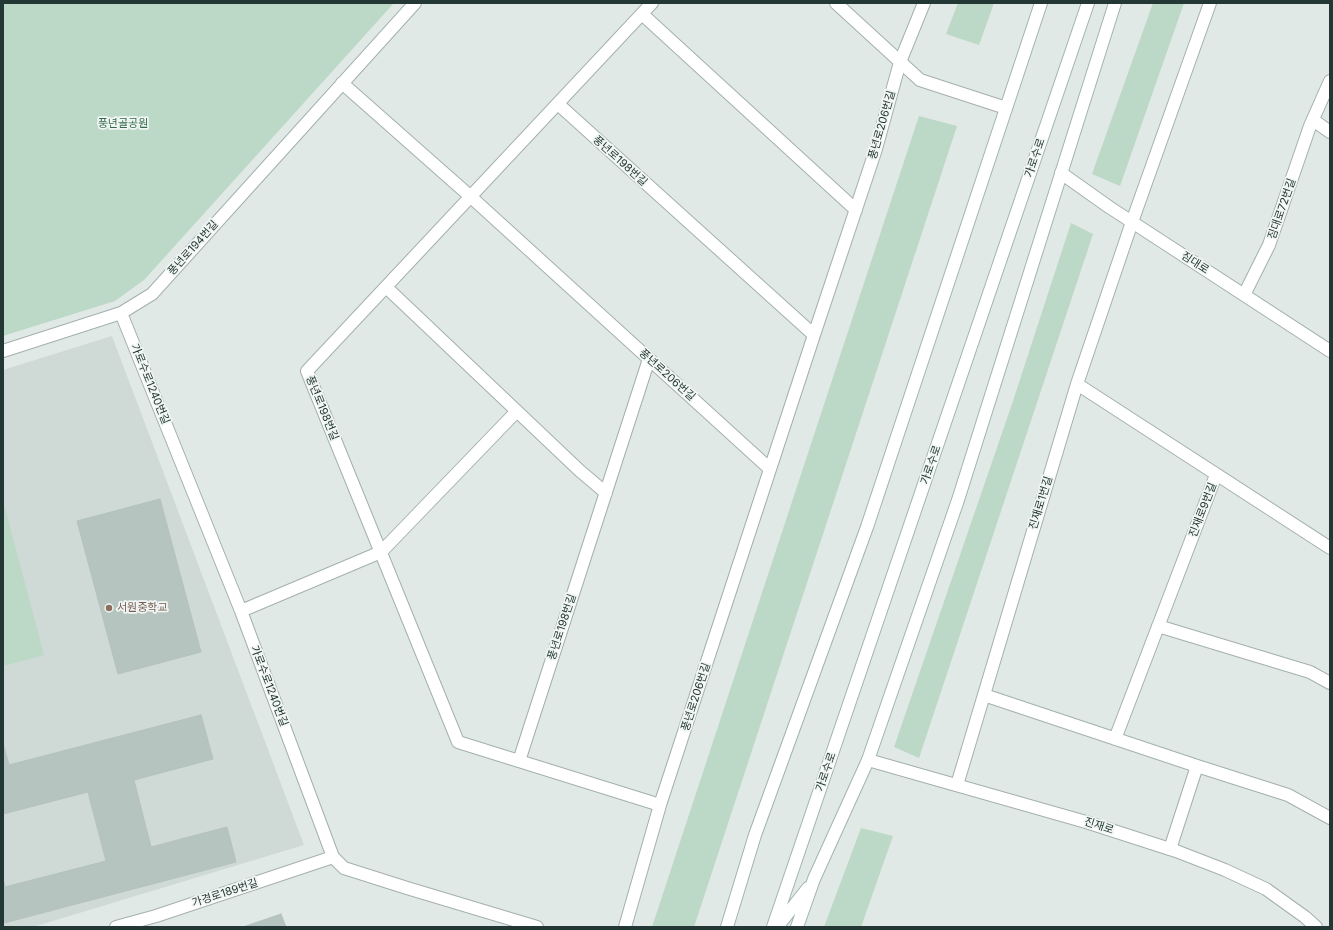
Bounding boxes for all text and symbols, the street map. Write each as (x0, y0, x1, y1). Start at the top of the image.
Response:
street label: 풍년로206번길 (866, 89, 898, 161)
park label: 풍년골공원 (98, 117, 148, 131)
street label: 풍년로198번길 (590, 133, 650, 189)
street label: 가로수로 (1022, 137, 1048, 179)
street label: 짐대로72번길 (1265, 177, 1299, 241)
street label: 풍년로194번길 (165, 218, 221, 278)
street label: 짐대로 (1179, 249, 1211, 277)
street label: 가로수로1240번길 (128, 342, 172, 426)
street label: 풍년로206번길 (636, 346, 698, 404)
street label: 풍년로198번길 (303, 374, 341, 442)
street label: 가로수로 (918, 444, 944, 486)
street label: 진재로1번길 (1027, 475, 1055, 531)
street label: 진재로9번길 (1187, 481, 1219, 539)
street label: 풍년로198번길 (545, 592, 579, 662)
place label: 서원중학교 (117, 601, 168, 615)
marker: 서원중학교 (104, 603, 114, 613)
street label: 가로수로1240번길 (247, 644, 291, 728)
street label: 풍년로206번길 (679, 661, 713, 733)
street label: 가로수로 (813, 751, 839, 793)
street label: 진재로 (1083, 815, 1115, 837)
street label: 가경로189번길 (190, 876, 260, 910)

